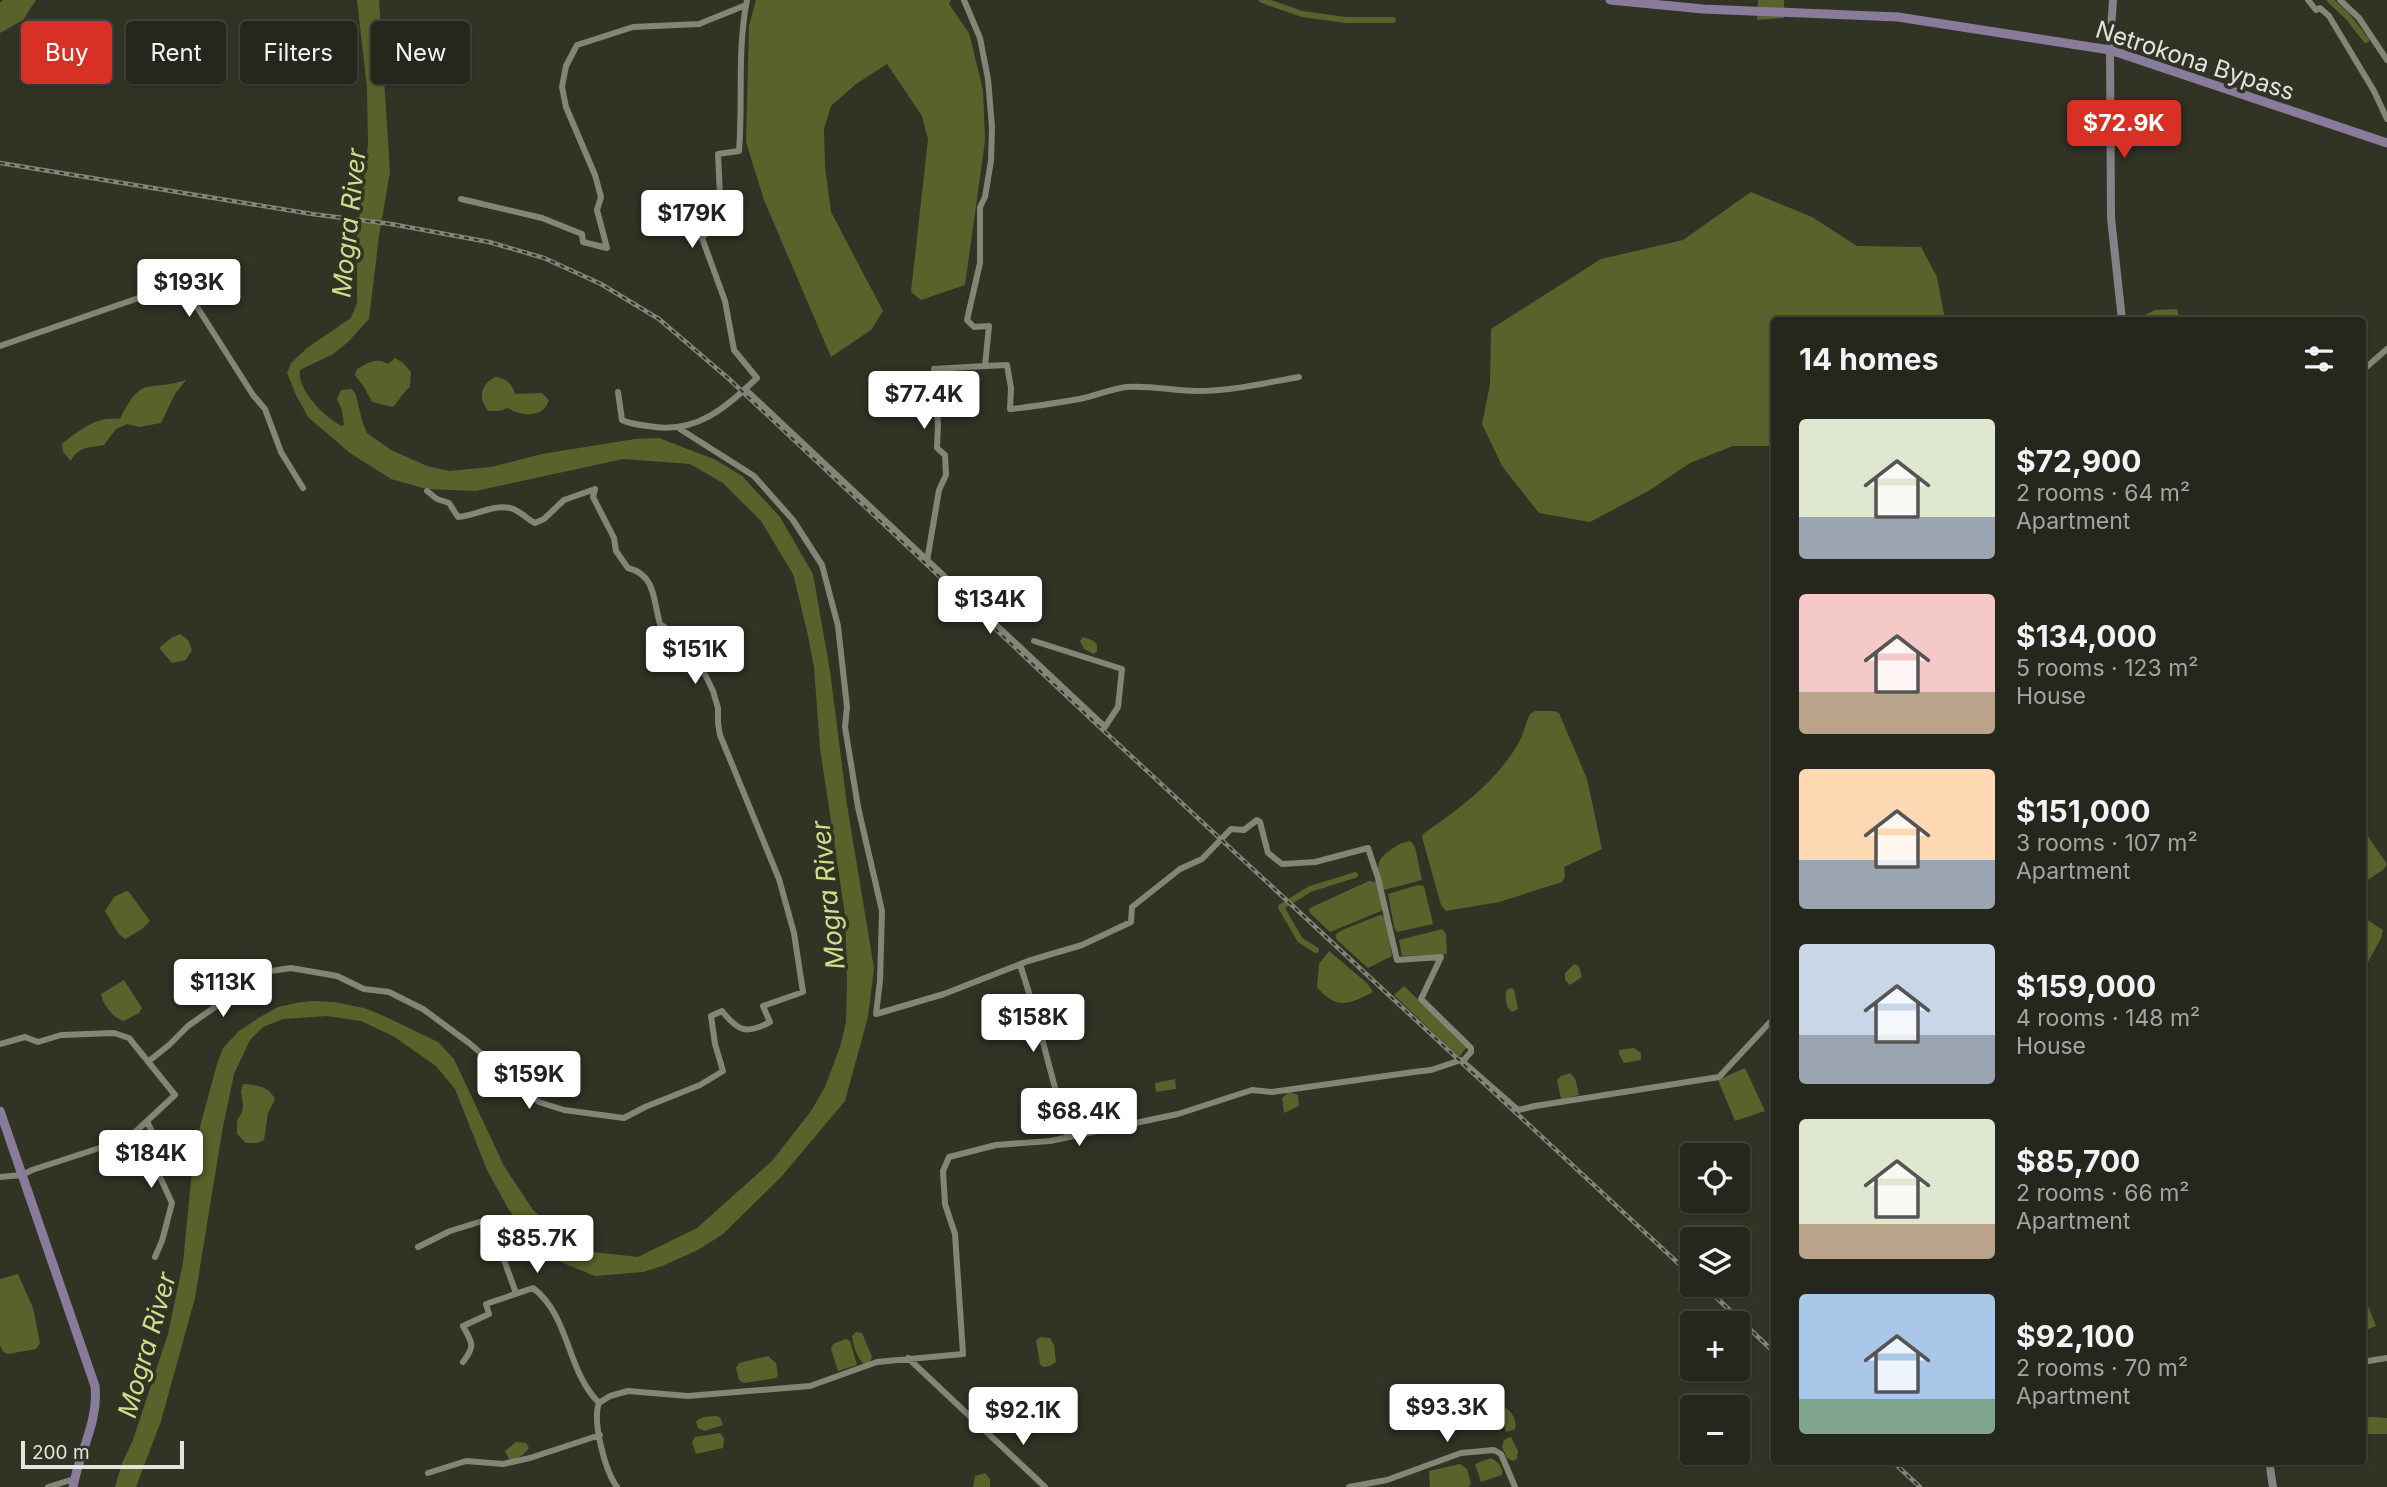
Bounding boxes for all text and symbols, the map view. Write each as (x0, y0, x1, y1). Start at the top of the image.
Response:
street label: Netrokona Bypass (2092, 15, 2298, 106)
chip: Buy (21, 21, 112, 84)
chip: Rent (126, 21, 226, 84)
chip: Filters (240, 21, 357, 84)
chip: New (371, 21, 470, 84)
pin: $72.9K (2067, 100, 2181, 160)
text: $72.9K (2083, 109, 2165, 137)
water label: Mogra River (325, 146, 372, 299)
pin: $179K (643, 190, 741, 250)
text: $179K (657, 199, 727, 227)
pin: $193K (140, 260, 238, 319)
text: $193K (153, 268, 225, 296)
icon: filters (2300, 340, 2338, 378)
text: 14 homes (1799, 341, 1938, 377)
pin: $77.4K (867, 372, 981, 431)
text: $77.4K (884, 380, 964, 408)
text: $72,900 (2016, 443, 2142, 479)
icon: home (1855, 447, 1939, 531)
text: 2 rooms · 64 m² (2016, 479, 2190, 507)
text: Apartment (2016, 507, 2130, 535)
pin: $134K (941, 576, 1039, 636)
text: $134K (954, 585, 1026, 613)
text: $134,000 (2016, 618, 2157, 654)
icon: home (1855, 622, 1939, 706)
pin: $151K (646, 626, 744, 686)
text: $151K (662, 635, 728, 663)
text: 5 rooms · 123 m² (2016, 654, 2199, 682)
text: House (2016, 682, 2086, 710)
text: $151,000 (2016, 793, 2151, 829)
icon: home (1855, 797, 1939, 881)
water label: Mogra River (804, 818, 851, 971)
text: 3 rooms · 107 m² (2016, 829, 2198, 857)
text: Apartment (2016, 857, 2130, 885)
pin: $113K (174, 960, 272, 1019)
text: $113K (190, 968, 256, 996)
text: $159,000 (2016, 968, 2156, 1004)
icon: home (1855, 972, 1939, 1056)
pin: $158K (984, 995, 1082, 1054)
text: $158K (997, 1003, 1069, 1031)
text: 4 rooms · 148 m² (2016, 1004, 2200, 1032)
text: House (2016, 1032, 2086, 1060)
pin: $159K (480, 1052, 578, 1111)
text: $159K (493, 1060, 565, 1088)
pin: $68.4K (1022, 1088, 1136, 1148)
text: $68.4K (1037, 1097, 1121, 1125)
pin: $184K (102, 1130, 200, 1190)
text: $184K (115, 1139, 187, 1167)
map controls (1680, 1143, 1750, 1465)
button: locate (1680, 1143, 1750, 1213)
text: $85,700 (2016, 1143, 2140, 1179)
icon: home (1855, 1147, 1939, 1231)
text: 2 rooms · 66 m² (2016, 1179, 2190, 1207)
text: Apartment (2016, 1207, 2130, 1235)
pin: $85.7K (480, 1216, 594, 1275)
text: $85.7K (496, 1224, 578, 1252)
button: layers (1680, 1227, 1750, 1297)
water label: Mogra River (111, 1268, 182, 1421)
button: + (1680, 1311, 1750, 1381)
text: $92,100 (2016, 1318, 2135, 1354)
icon: home (1855, 1322, 1939, 1406)
text: 2 rooms · 70 m² (2016, 1354, 2188, 1382)
text: Apartment (2016, 1382, 2130, 1410)
pin: $93.3K (1390, 1384, 1504, 1444)
pin: $92.1K (966, 1388, 1080, 1447)
text: $93.3K (1406, 1393, 1488, 1421)
button: − (1680, 1395, 1750, 1465)
text: $92.1K (985, 1396, 1061, 1424)
scale bar (21, 1438, 184, 1470)
text: 200 m (32, 1441, 90, 1464)

